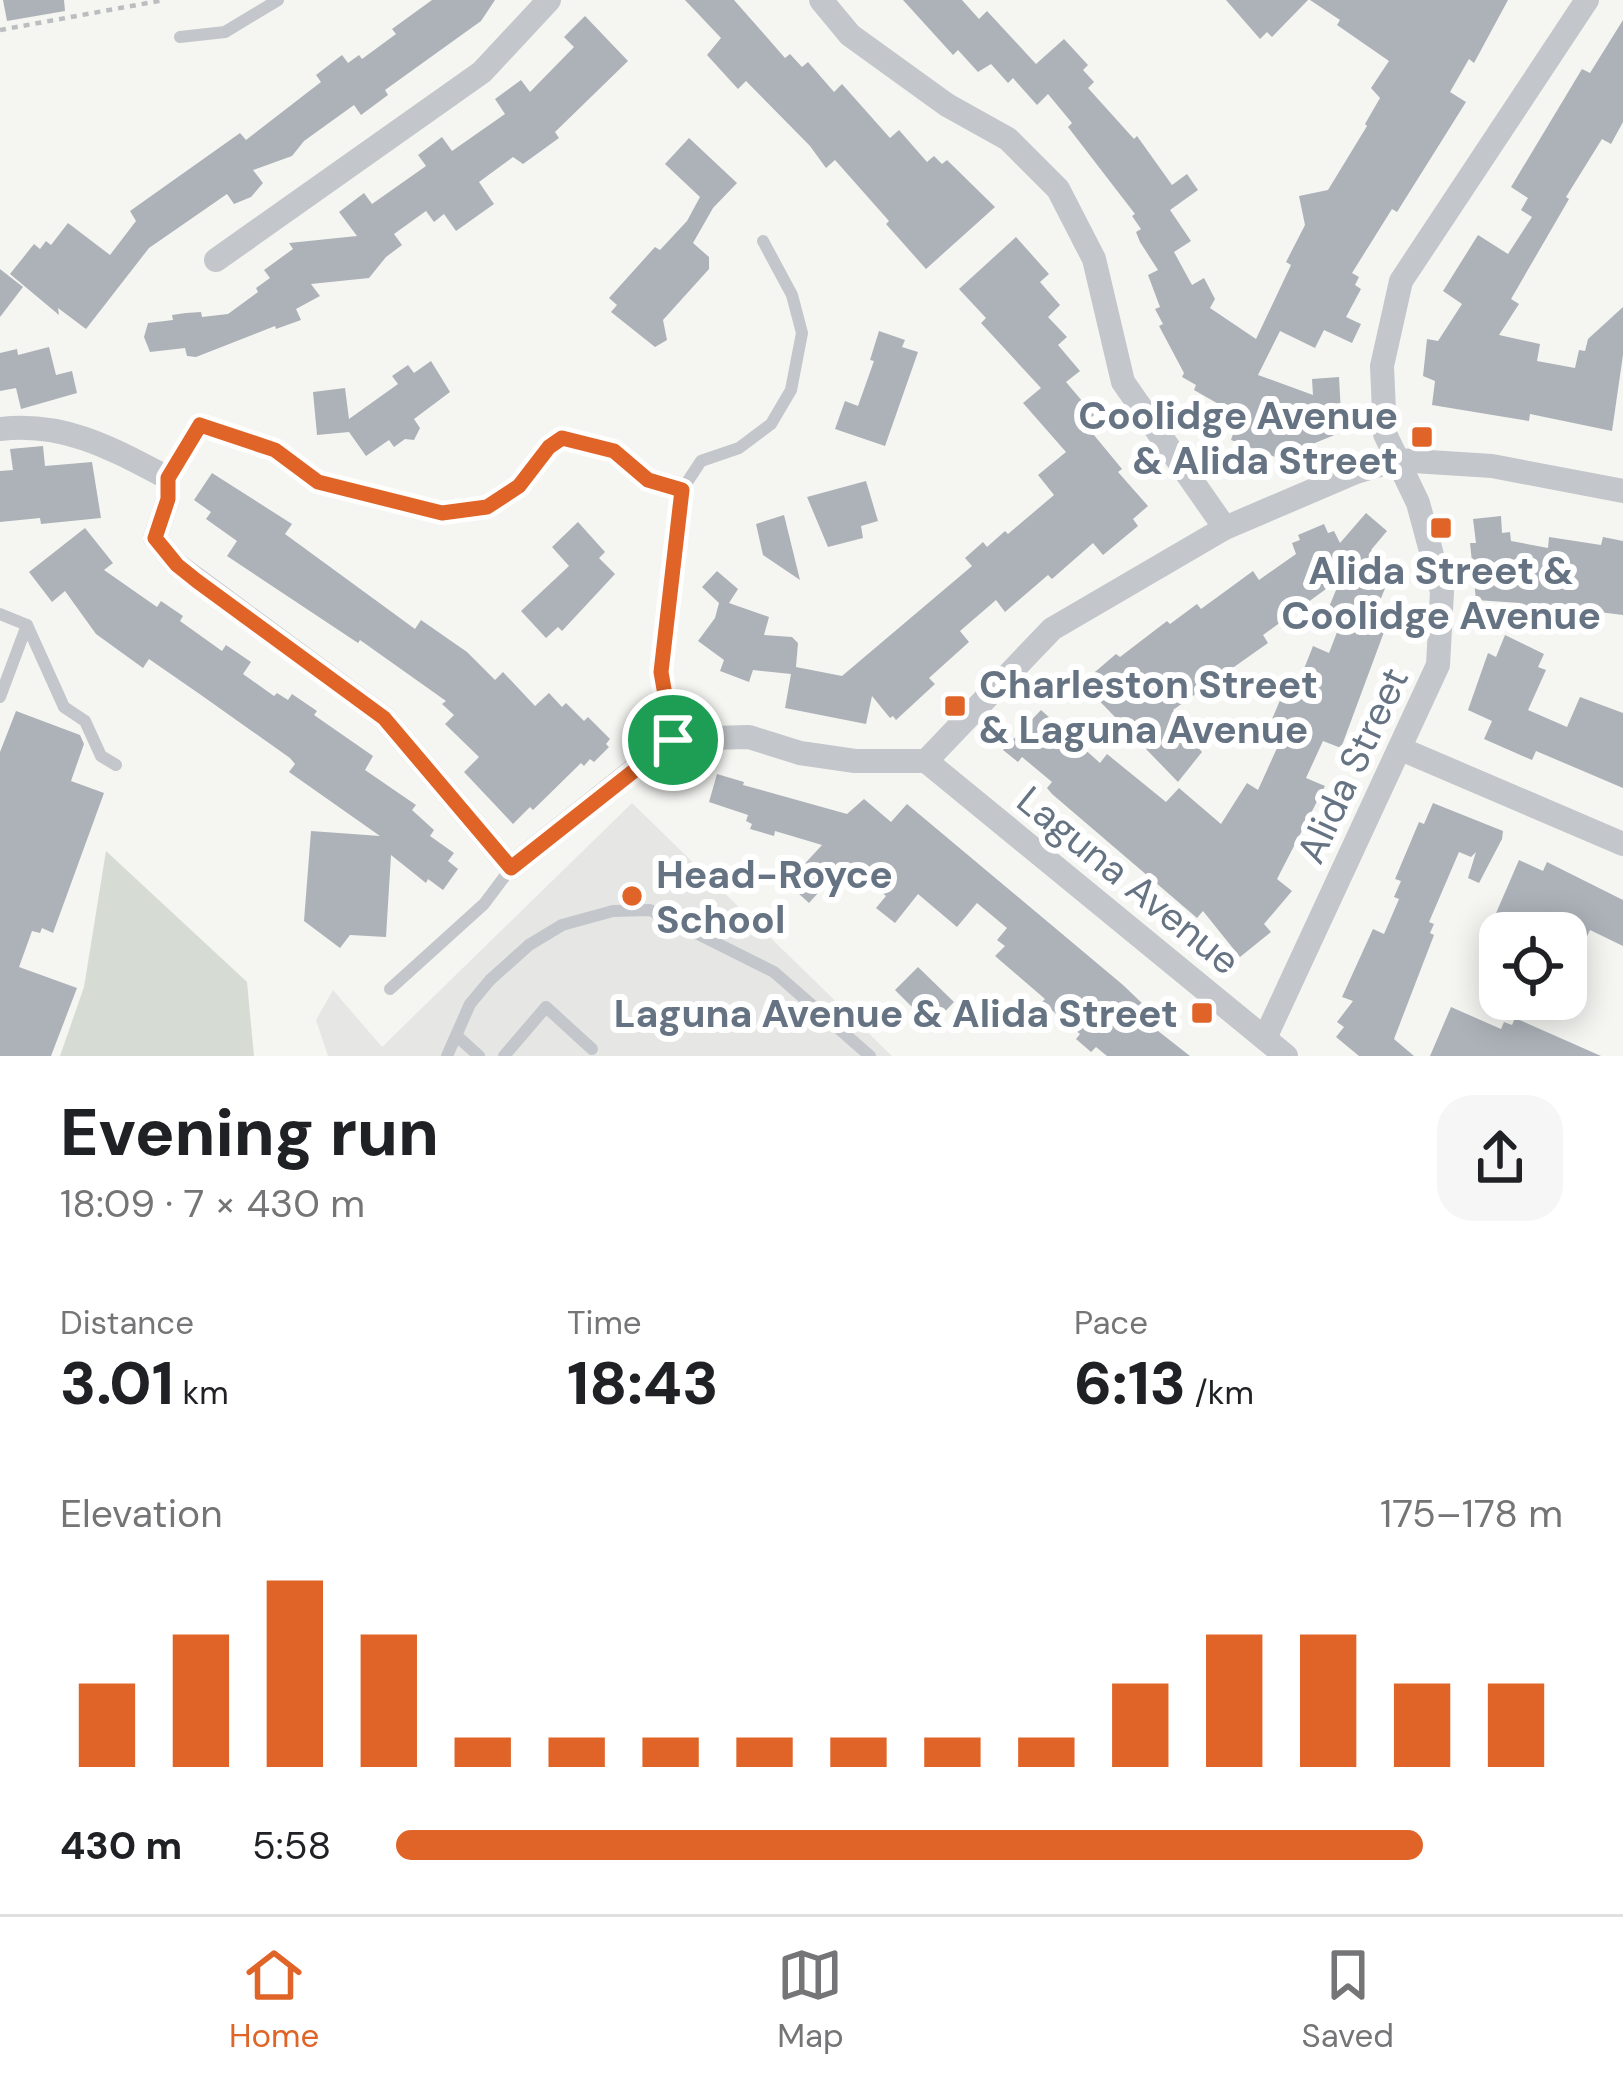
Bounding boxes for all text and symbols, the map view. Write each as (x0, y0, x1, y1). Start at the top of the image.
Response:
place label: Coolidge Avenue & Alida Street (1078, 390, 1398, 486)
marker: Coolidge Avenue & Alida Street (1409, 424, 1435, 450)
marker: Alida Street & Coolidge Avenue (1428, 515, 1454, 541)
place label: Alida Street & Coolidge Avenue (1281, 545, 1601, 641)
place label: Charleston Street & Laguna Avenue (979, 659, 1318, 755)
street label: Alida Street (1285, 659, 1420, 871)
pin (622, 689, 724, 791)
marker: Charleston Street & Laguna Avenue (942, 693, 968, 719)
icon: arrive (640, 707, 706, 773)
street label: Laguna Avenue (1007, 775, 1251, 986)
place label: Head-Royce School (656, 849, 893, 945)
marker: Head-Royce School (619, 883, 645, 909)
map controls (1479, 912, 1587, 1020)
button: locate (1479, 912, 1587, 1020)
place label: Laguna Avenue & Alida Street (614, 988, 1178, 1039)
marker: Laguna Avenue & Alida Street (1189, 1000, 1215, 1026)
text: Evening run (60, 1090, 439, 1175)
button: share (1437, 1095, 1563, 1221)
text: 18:09 · 7 × 430 m (60, 1178, 365, 1229)
text: Distance (60, 1301, 194, 1344)
text: Time (567, 1301, 642, 1344)
text: Pace (1074, 1301, 1148, 1344)
text: 3.01 (60, 1344, 174, 1423)
text: 18:43 (567, 1344, 718, 1423)
text: 6:13 (1074, 1344, 1186, 1423)
text: km (174, 1371, 229, 1414)
text: /km (1186, 1371, 1254, 1414)
text: Elevation (60, 1488, 223, 1539)
text: 175–178 m (1380, 1488, 1563, 1539)
text: 430 m (60, 1820, 182, 1871)
text: 5:58 (252, 1820, 331, 1871)
tab: Home (229, 1942, 319, 2057)
tab: Map (777, 1942, 844, 2057)
tab: Saved (1302, 1942, 1394, 2057)

